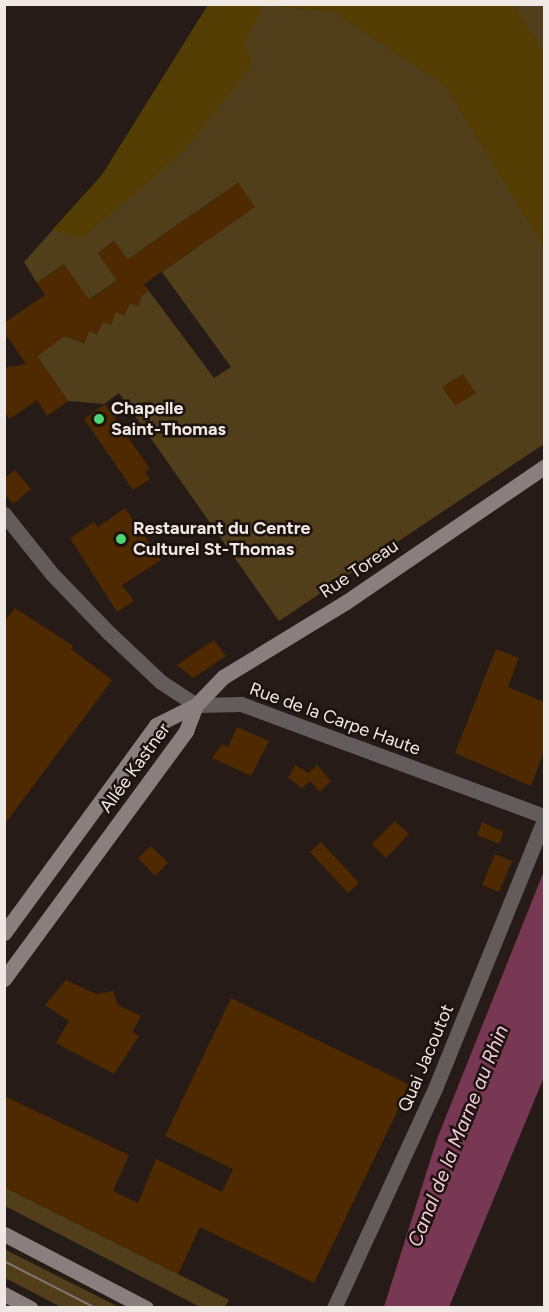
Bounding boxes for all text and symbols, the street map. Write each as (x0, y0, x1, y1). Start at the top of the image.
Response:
place label: Chapelle Saint-Thomas (111, 398, 226, 440)
marker: Chapelle Saint-Thomas (92, 412, 106, 426)
place label: Restaurant du Centre Culturel St-Thomas (133, 518, 311, 560)
marker: Restaurant du Centre Culturel St-Thomas (114, 532, 128, 546)
street label: Rue Toreau (316, 535, 402, 603)
street label: Rue de la Carpe Haute (247, 678, 423, 760)
street label: Allée Kastner (95, 719, 175, 817)
street label: Quai Jacoutot (394, 1001, 458, 1115)
water label: Canal de la Marne au Rhin (402, 1022, 514, 1250)

